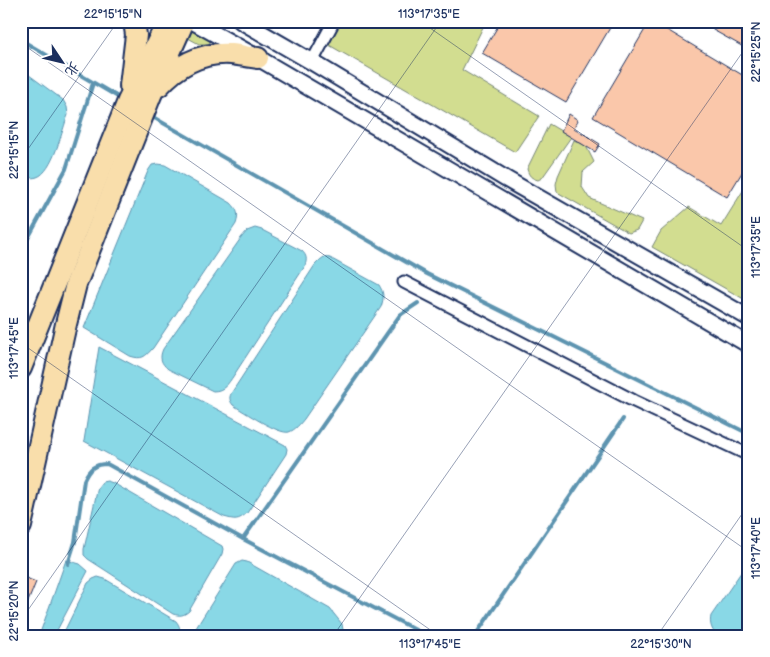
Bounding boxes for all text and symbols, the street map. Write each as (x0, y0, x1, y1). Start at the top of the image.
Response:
text: 22°15'15"N (84, 7, 142, 22)
text: 113°17'35"E (398, 7, 460, 22)
text: 22°15'25"N (749, 22, 764, 82)
north arrow (38, 38, 88, 88)
text: 北 (61, 59, 83, 80)
text: 22°15'15"N (7, 121, 22, 179)
text: 113°17'35"E (749, 216, 764, 278)
text: 113°17'45"E (7, 317, 22, 379)
text: 113°17'40"E (749, 517, 764, 579)
text: 22°15'20"N (7, 580, 22, 642)
text: 113°17'45"E (399, 637, 461, 652)
text: 22°15'30"N (630, 637, 692, 652)

